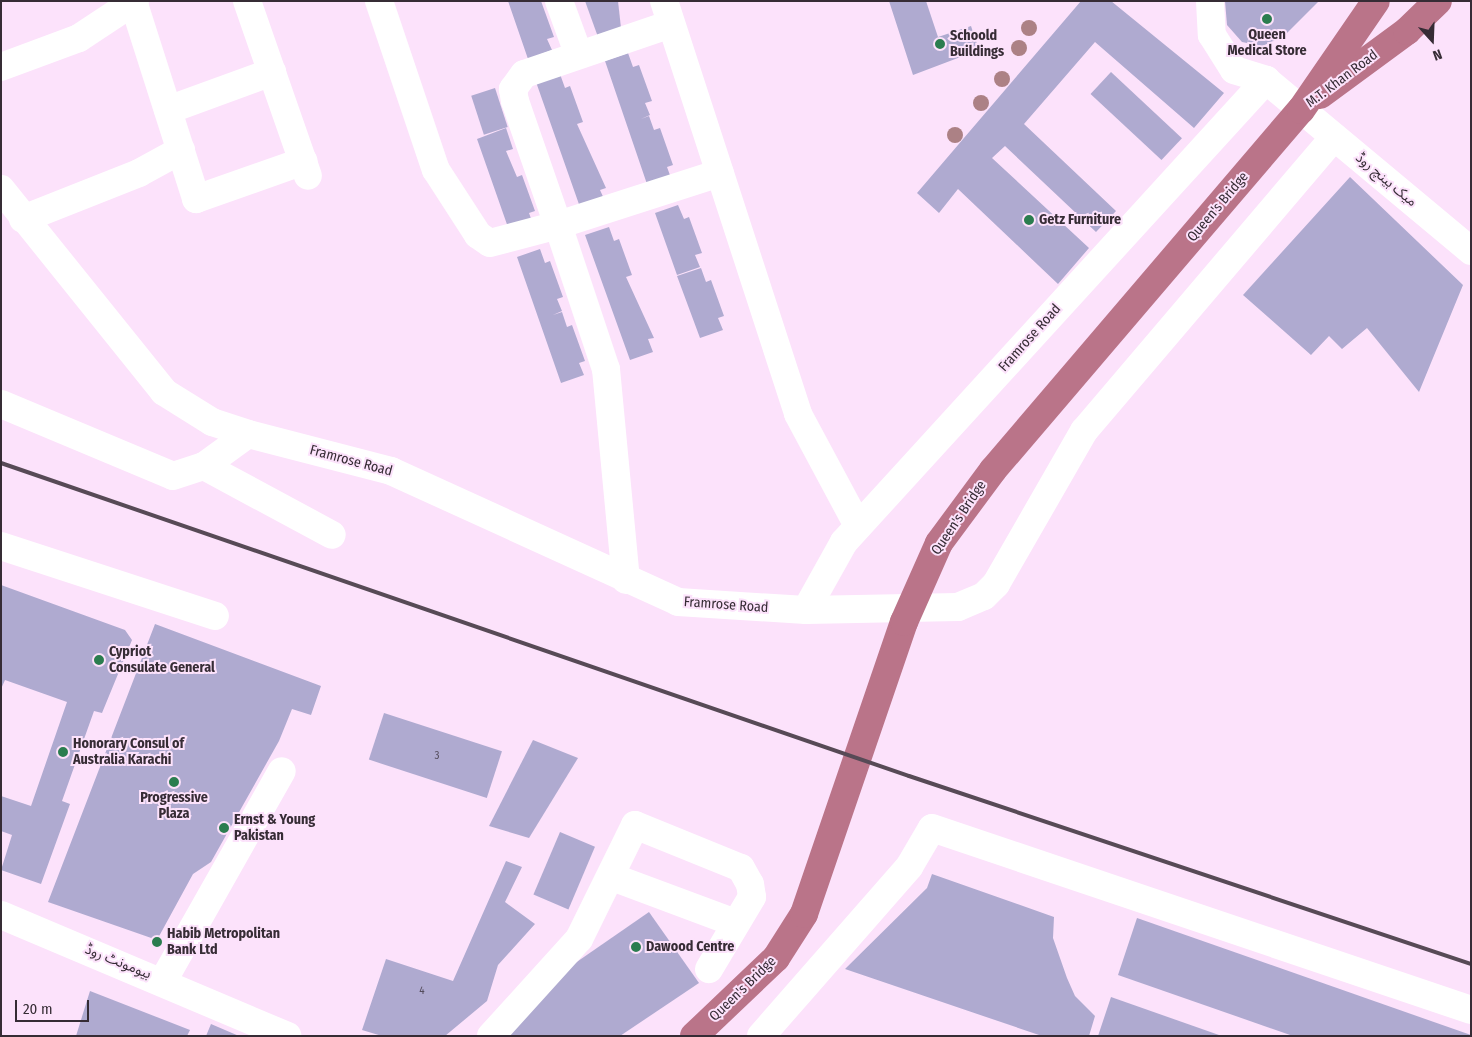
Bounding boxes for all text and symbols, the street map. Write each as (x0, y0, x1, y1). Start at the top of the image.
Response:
marker: Queen Medical Store (1261, 13, 1273, 25)
north arrow (1407, 15, 1457, 65)
place label: Queen Medical Store (1227, 27, 1307, 59)
place label: Schoold Buildings (950, 28, 1004, 60)
marker: Schoold Buildings (934, 38, 946, 50)
text: N (1430, 45, 1444, 64)
street label: M.T. Khan Road (1303, 47, 1381, 111)
street label: میک ہینچ روڈ (1352, 150, 1420, 210)
street label: Queen's Bridge (1184, 169, 1252, 245)
place label: Getz Furniture (1039, 212, 1121, 228)
marker: Getz Furniture (1023, 214, 1035, 226)
street label: Framrose Road (995, 301, 1065, 375)
street label: Framrose Road (308, 442, 394, 480)
street label: Queen's Bridge (928, 478, 990, 558)
street label: Framrose Road (683, 594, 769, 616)
place label: Cypriot Consulate General (109, 644, 215, 676)
marker: Cypriot Consulate General (93, 654, 105, 666)
place label: Honorary Consul of Australia Karachi (73, 736, 184, 769)
marker: Honorary Consul of Australia Karachi (57, 746, 69, 758)
house number: 3 (435, 749, 439, 763)
marker: Progressive Plaza (168, 776, 180, 788)
place label: Progressive Plaza (140, 790, 208, 822)
place label: Ernst & Young Pakistan (234, 812, 315, 844)
marker: Ernst & Young Pakistan (218, 822, 230, 834)
place label: Habib Metropolitan Bank Ltd (167, 926, 280, 959)
marker: Habib Metropolitan Bank Ltd (151, 936, 163, 948)
place label: Dawood Centre (646, 939, 734, 955)
street label: بیومونٹ روڈ (82, 941, 154, 983)
marker: Dawood Centre (630, 941, 642, 953)
street label: Queen's Bridge (706, 953, 780, 1025)
house number: 4 (419, 984, 425, 998)
scale bar (18, 990, 91, 1022)
text: 20 m (23, 1000, 53, 1018)

